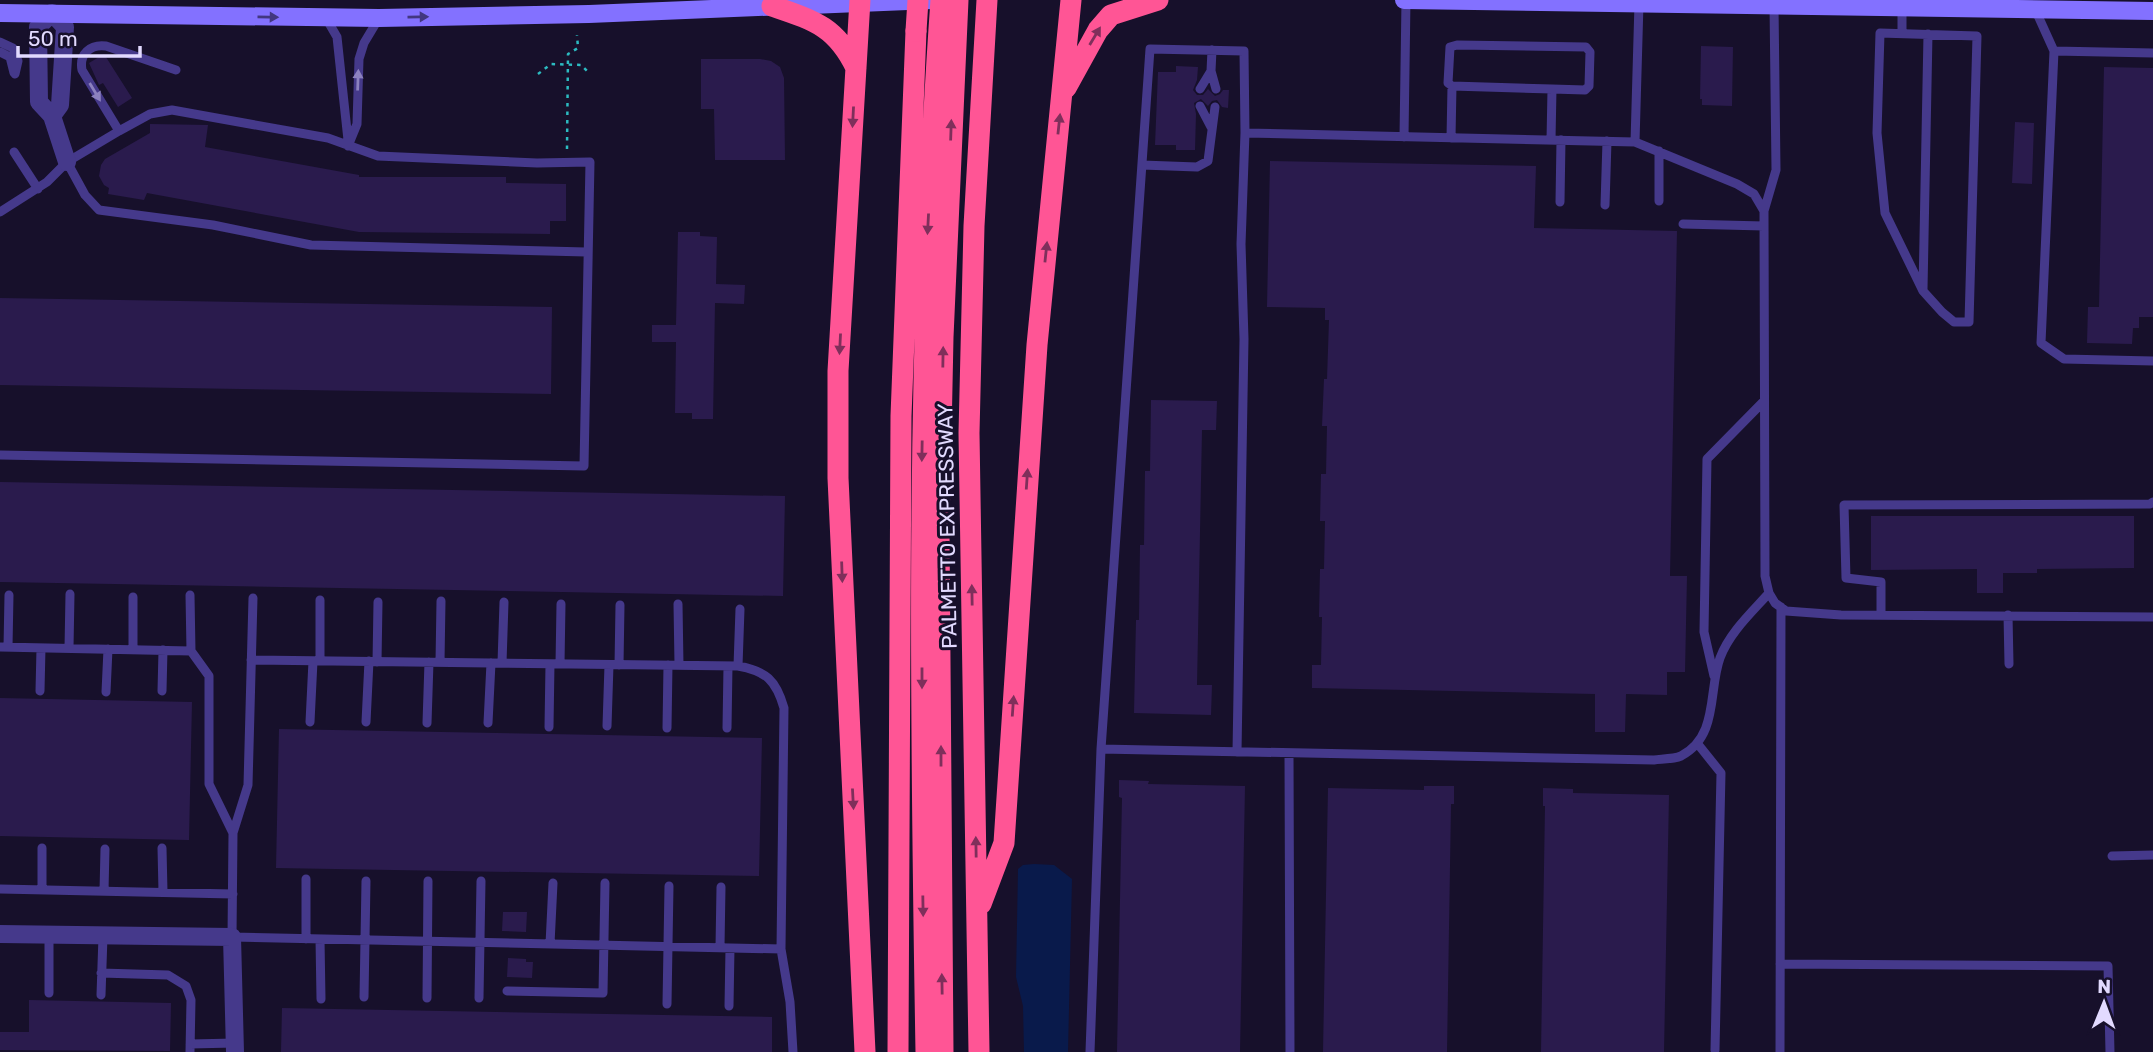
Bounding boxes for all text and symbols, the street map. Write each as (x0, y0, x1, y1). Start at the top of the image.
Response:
one-way arrow (257, 11, 279, 23)
one-way arrow (407, 11, 429, 23)
scale bar (18, 14, 140, 58)
text: 50 m (28, 26, 78, 51)
one-way arrow (1089, 27, 1101, 46)
one-way arrow (353, 69, 364, 91)
one-way arrow (89, 82, 101, 101)
one-way arrow (848, 106, 859, 128)
one-way arrow (1054, 113, 1065, 135)
one-way arrow (945, 119, 956, 141)
one-way arrow (923, 213, 934, 235)
one-way arrow (1041, 241, 1052, 263)
one-way arrow (834, 333, 845, 355)
one-way arrow (937, 346, 948, 368)
street label: PALMETTO EXPRESSWAY (932, 403, 962, 649)
one-way arrow (916, 440, 928, 462)
one-way arrow (1022, 467, 1033, 489)
one-way arrow (837, 561, 848, 583)
one-way arrow (966, 584, 978, 606)
one-way arrow (916, 668, 928, 690)
one-way arrow (1007, 694, 1018, 716)
one-way arrow (935, 745, 946, 767)
one-way arrow (847, 788, 858, 810)
one-way arrow (970, 836, 982, 858)
one-way arrow (918, 895, 929, 917)
north arrow (2069, 968, 2139, 1038)
one-way arrow (937, 973, 948, 995)
text: N (2097, 975, 2111, 998)

